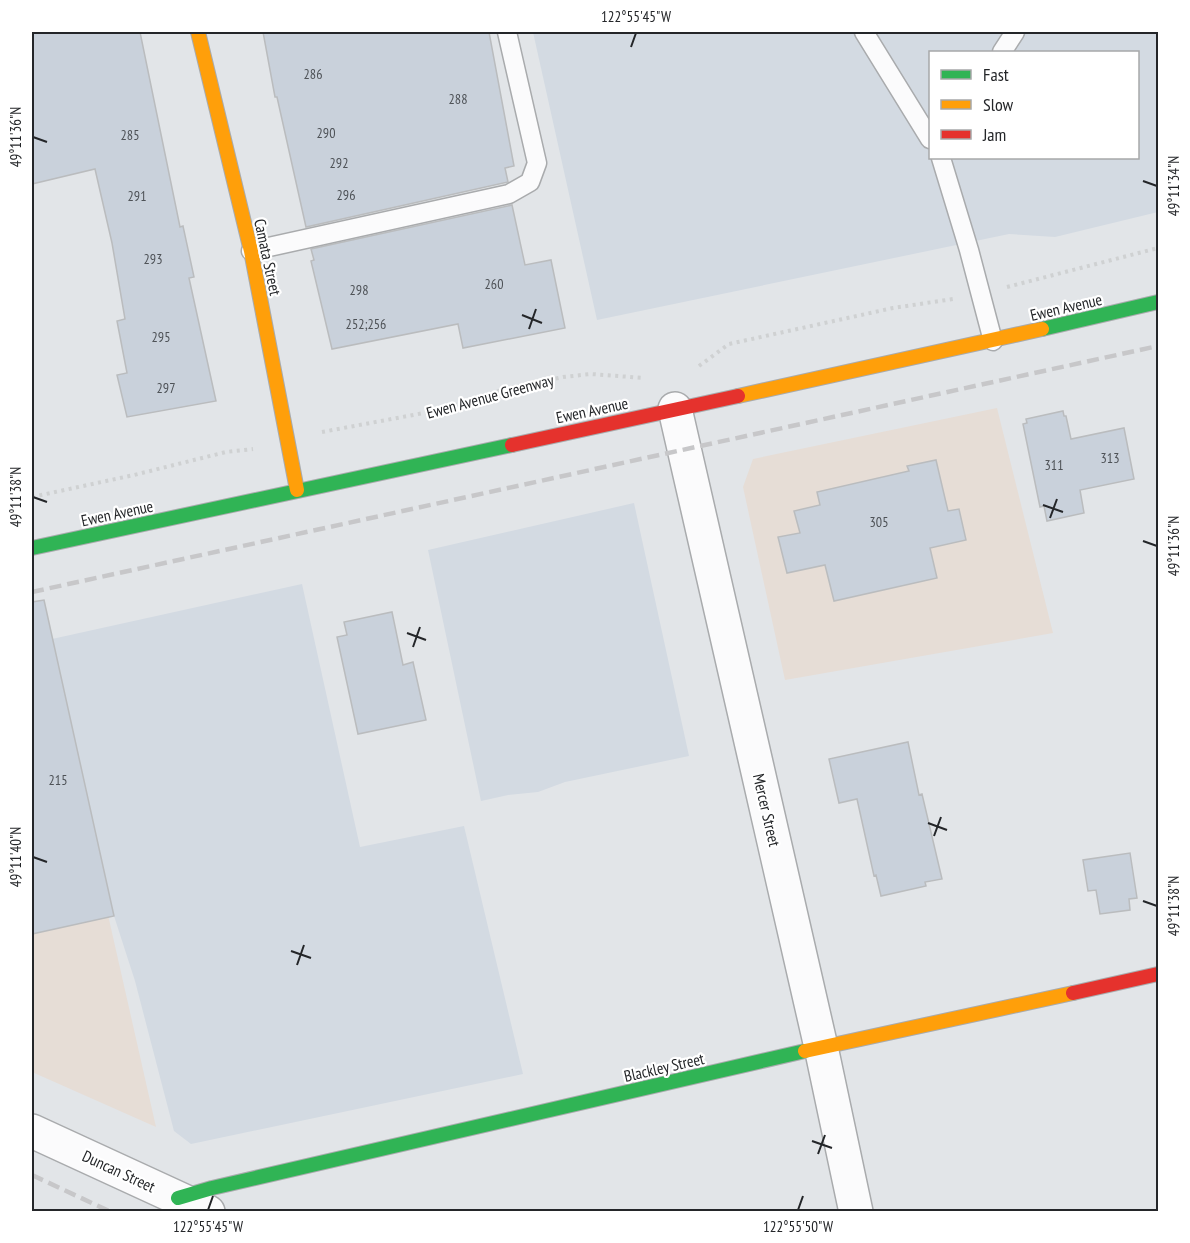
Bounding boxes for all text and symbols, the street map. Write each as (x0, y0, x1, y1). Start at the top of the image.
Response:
text: 122°55'45"W (601, 7, 671, 26)
legend (929, 51, 1139, 159)
text: Fast (983, 63, 1009, 86)
house number: 286 (304, 65, 322, 83)
house number: 288 (449, 90, 467, 108)
text: Slow (983, 93, 1014, 116)
text: 49°11'36"N (6, 107, 25, 167)
text: Jam (982, 123, 1006, 146)
house number: 290 (317, 124, 335, 142)
house number: 285 (121, 126, 139, 144)
house number: 292 (330, 154, 348, 172)
text: 49°11'34"N (1164, 156, 1183, 216)
house number: 296 (337, 186, 355, 204)
house number: 291 (128, 187, 146, 205)
street label: Camata Street (250, 217, 286, 298)
house number: 293 (144, 250, 162, 268)
house number: 260 (485, 275, 503, 293)
house number: 298 (350, 281, 368, 299)
street label: Ewen Avenue (1028, 289, 1104, 325)
house number: 252;256 (346, 315, 386, 333)
house number: 295 (152, 328, 170, 346)
street label: Ewen Avenue Greenway (424, 369, 556, 423)
house number: 297 (157, 379, 175, 397)
street label: Ewen Avenue (554, 393, 630, 427)
house number: 313 (1101, 449, 1119, 467)
house number: 311 (1045, 456, 1063, 474)
text: 49°11'38"N (6, 467, 25, 527)
street label: Ewen Avenue (79, 496, 155, 530)
house number: 305 (870, 513, 888, 531)
text: 49°11'36"N (1164, 516, 1183, 576)
house number: 215 (49, 771, 67, 789)
street label: Mercer Street (749, 772, 785, 849)
text: 49°11'40"N (6, 827, 25, 887)
text: 49°11'38"N (1164, 876, 1183, 936)
street label: Blackley Street (622, 1048, 707, 1086)
street label: Duncan Street (79, 1145, 159, 1197)
text: 122°55'45"W (173, 1217, 243, 1236)
text: 122°55'50"W (763, 1217, 833, 1236)

